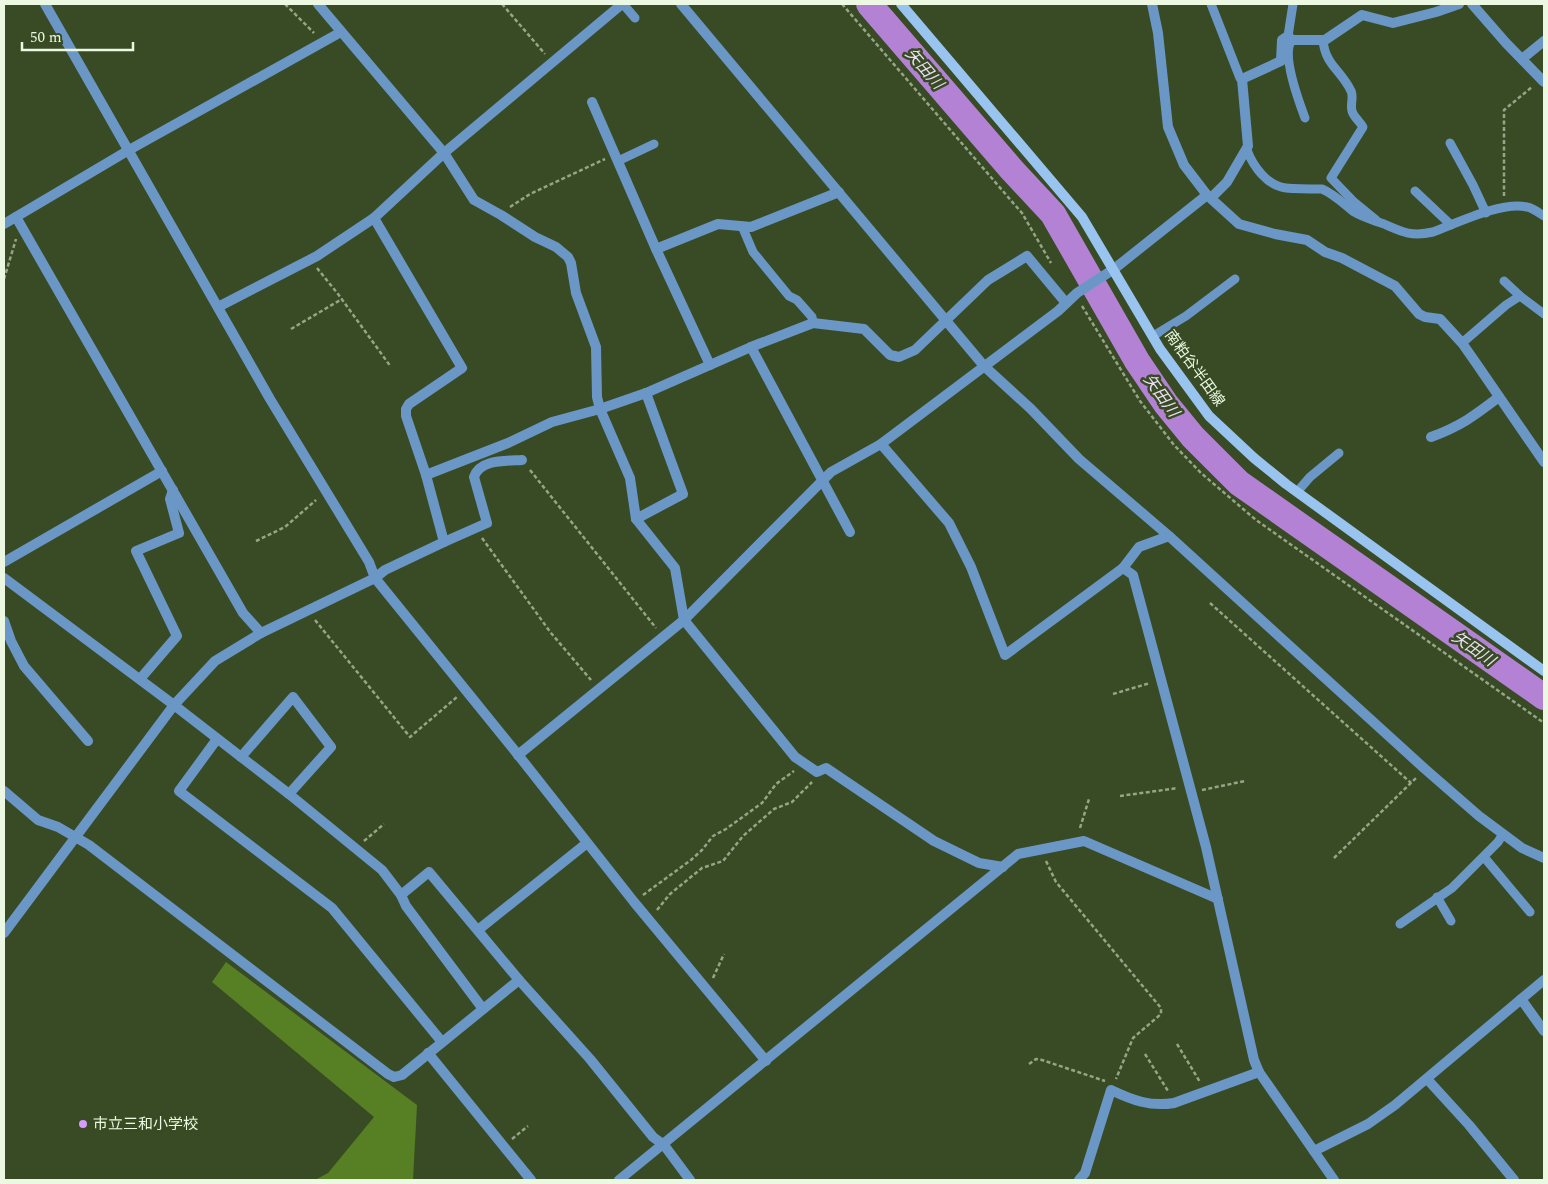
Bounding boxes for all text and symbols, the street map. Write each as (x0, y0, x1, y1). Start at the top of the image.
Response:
scale bar (22, 20, 134, 52)
text: 50 m (30, 26, 62, 49)
water label: 矢田川 (899, 43, 950, 96)
street label: 南粕谷半田線 (1159, 325, 1230, 411)
water label: 矢田川 (1137, 369, 1186, 424)
water label: 矢田川 (1447, 625, 1502, 674)
place label: 市立三和小学校 (93, 1113, 198, 1136)
marker: 市立三和小学校 (77, 1118, 89, 1130)

